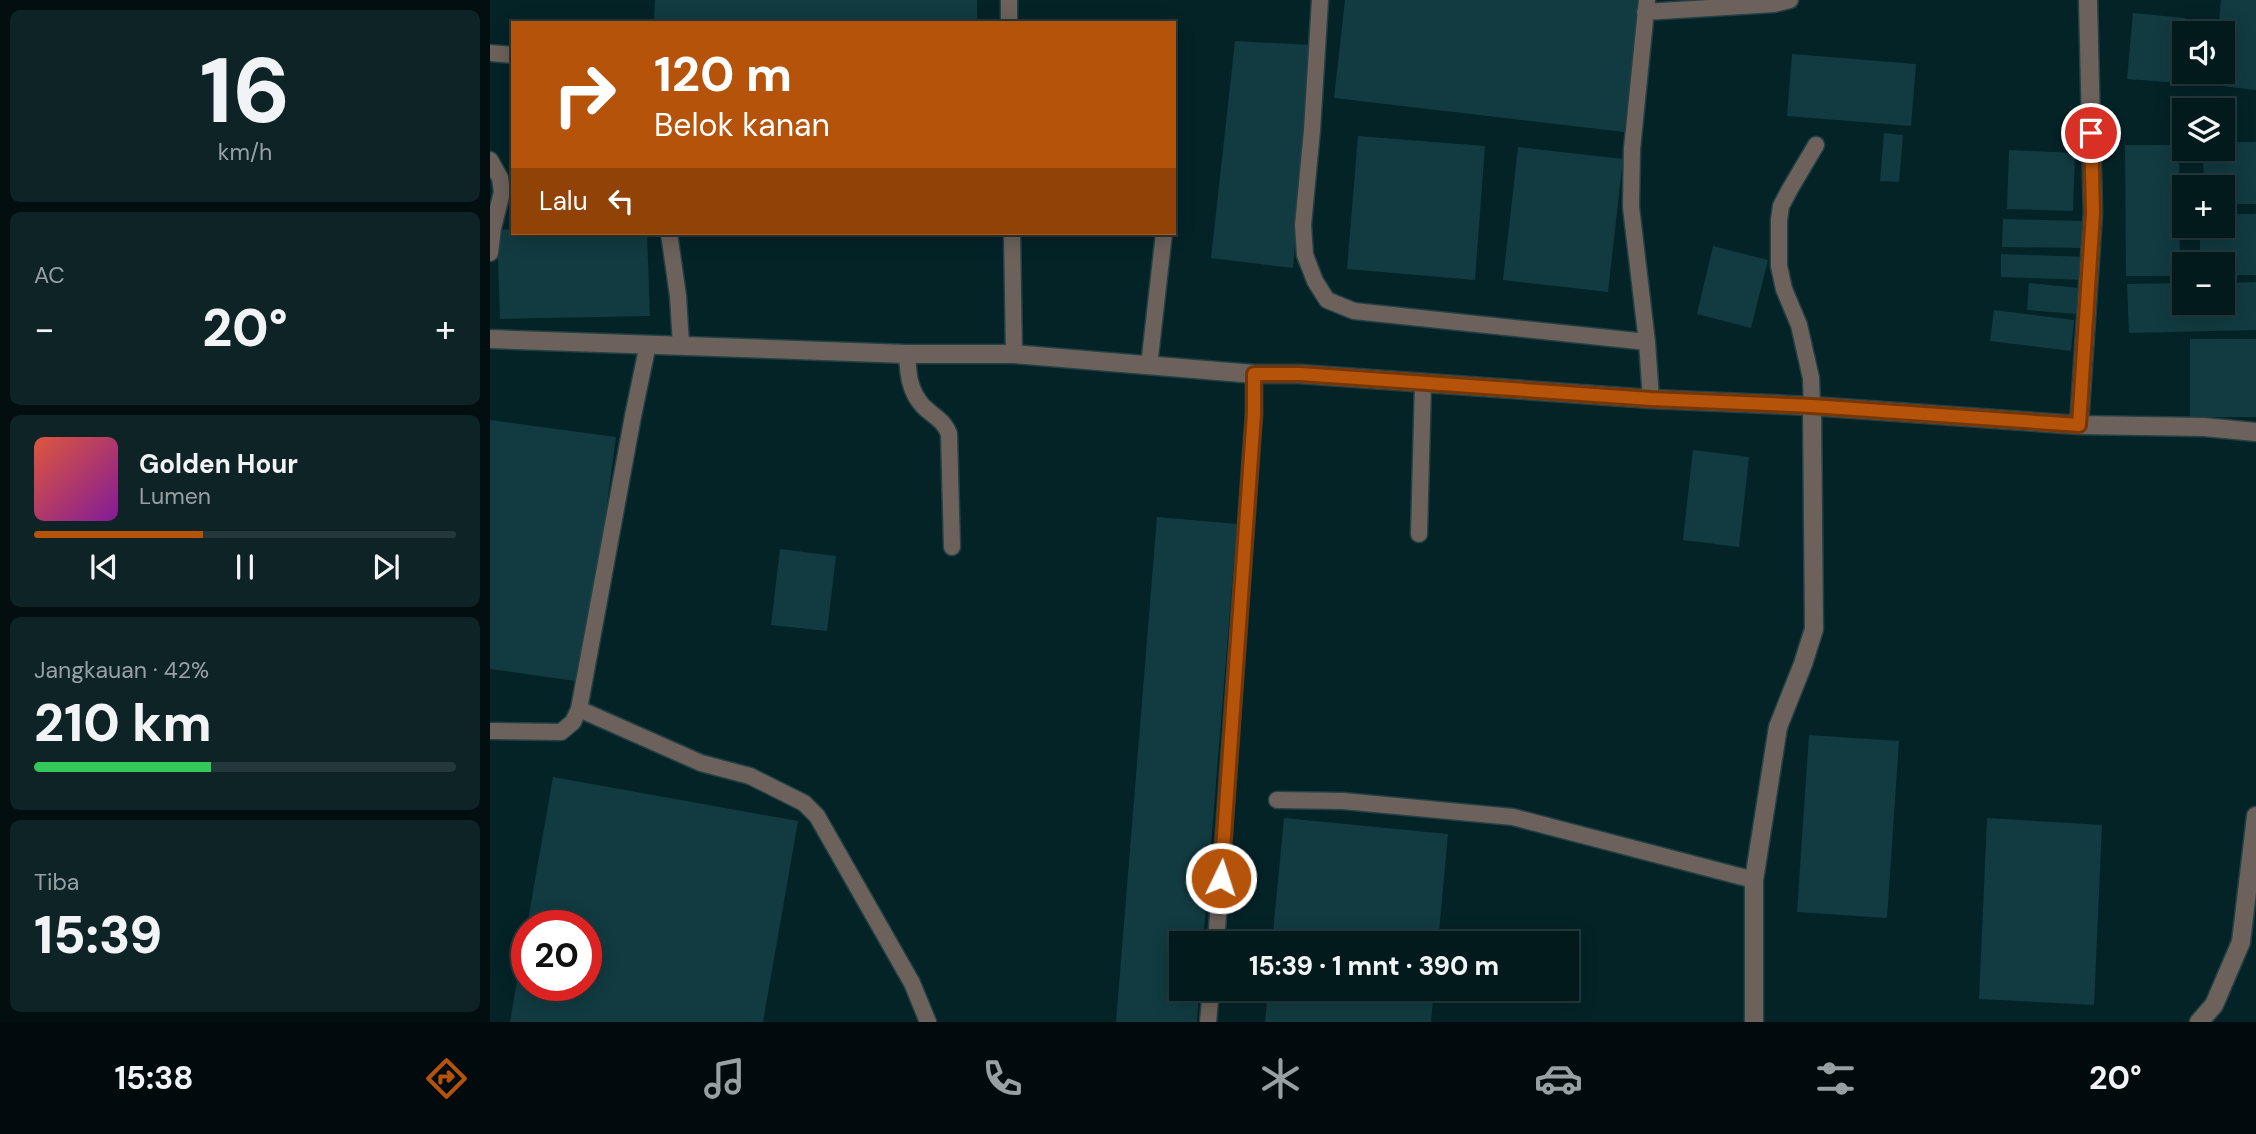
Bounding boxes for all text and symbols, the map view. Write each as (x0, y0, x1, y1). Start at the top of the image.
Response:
map controls (2172, 21, 2235, 315)
button: sound (2172, 21, 2235, 84)
text: 16 (200, 32, 290, 150)
text: 120 m (654, 42, 792, 106)
icon: right (539, 49, 630, 140)
button: layers (2172, 98, 2235, 161)
pin (2061, 103, 2121, 163)
text: Belok kanan (654, 104, 830, 146)
icon: arrive (2072, 114, 2110, 152)
text: km/h (218, 137, 272, 167)
button: + (2172, 175, 2235, 238)
icon: left (602, 182, 640, 220)
text: Lalu (539, 184, 588, 218)
button: − (2172, 252, 2235, 315)
text: AC (34, 260, 65, 290)
text: 20° (202, 294, 288, 362)
text: − (34, 304, 55, 354)
text: + (435, 304, 456, 354)
text: Golden Hour (139, 447, 298, 481)
text: Lumen (139, 481, 211, 511)
icon: previous (85, 548, 123, 586)
icon: pause (226, 548, 264, 586)
icon: next (367, 548, 405, 586)
text: Jangkauan · 42% (34, 655, 209, 685)
text: 210 km (34, 689, 212, 757)
position arrow (1184, 841, 1258, 915)
text: Tiba (34, 867, 79, 897)
text: 15:39 (34, 901, 162, 969)
speed limit sign: 20 (511, 910, 602, 1001)
text: 15:39 · 1 mnt · 390 m (1249, 949, 1499, 983)
icon: directions (422, 1054, 471, 1103)
icon: music (700, 1054, 749, 1103)
icon: phone (978, 1054, 1027, 1103)
icon: climate (1256, 1054, 1305, 1103)
icon: car (1534, 1054, 1583, 1103)
icon: filters (1811, 1054, 1860, 1103)
text: 15:38 (114, 1057, 194, 1099)
text: 20° (2089, 1057, 2142, 1099)

